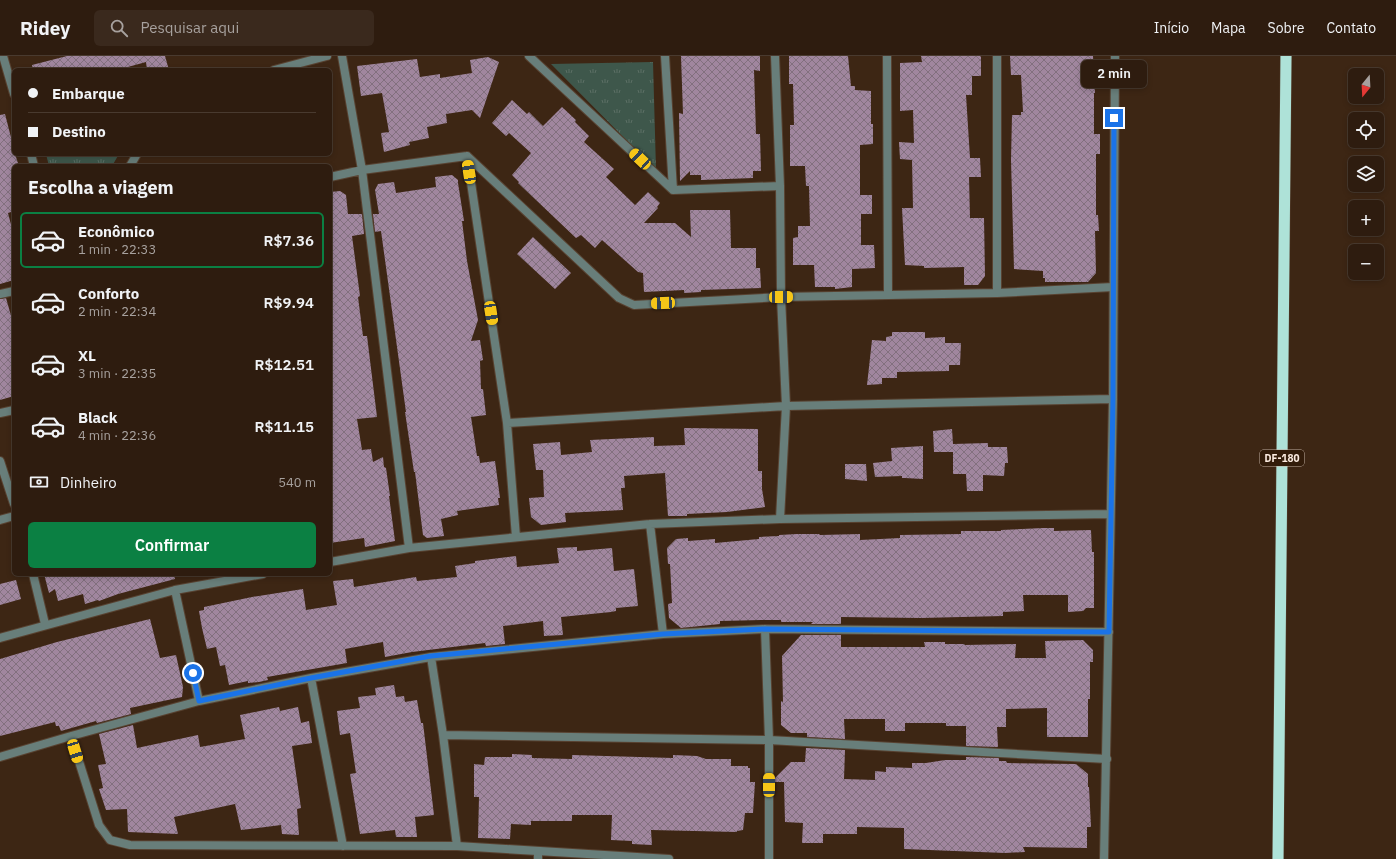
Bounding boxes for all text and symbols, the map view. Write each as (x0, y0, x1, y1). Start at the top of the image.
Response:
search box (94, 10, 374, 46)
text: Ridey (20, 16, 70, 40)
icon: search (108, 17, 130, 39)
text: Pesquisar aqui (140, 18, 239, 37)
text: Início (1154, 19, 1189, 37)
text: Mapa (1211, 19, 1246, 37)
text: Sobre (1268, 19, 1304, 37)
text: Contato (1326, 19, 1376, 37)
callout: 2 min (1081, 60, 1147, 88)
text: 2 min (1097, 65, 1131, 82)
north arrow (1348, 68, 1384, 104)
map controls (1348, 68, 1384, 280)
text: Embarque (52, 84, 125, 103)
route end (1105, 109, 1123, 127)
button: locate (1348, 112, 1384, 148)
text: Destino (52, 122, 106, 141)
car (627, 146, 653, 172)
button: layers (1348, 156, 1384, 192)
car (461, 159, 477, 185)
text: Escolha a viagem (28, 176, 174, 199)
button: + (1348, 200, 1384, 236)
icon: car (30, 222, 66, 258)
text: Econômico (78, 222, 154, 241)
text: R$7.36 (264, 231, 314, 250)
text: 1 min · 22:33 (78, 241, 156, 258)
button: − (1348, 244, 1384, 280)
icon: car (30, 284, 66, 320)
text: Conforto (78, 284, 139, 303)
car (769, 291, 793, 303)
text: R$9.94 (264, 293, 314, 312)
car (651, 296, 675, 310)
car (483, 300, 499, 326)
text: 2 min · 22:34 (78, 303, 156, 320)
icon: car (30, 346, 66, 382)
text: XL (78, 346, 96, 365)
text: R$12.51 (255, 355, 314, 374)
text: 3 min · 22:35 (78, 365, 156, 382)
icon: car (30, 408, 66, 444)
text: Black (78, 408, 118, 427)
text: R$11.15 (255, 417, 314, 436)
text: 4 min · 22:36 (78, 427, 156, 444)
road number: DF-180 (1260, 450, 1304, 466)
icon: cash (28, 471, 50, 493)
text: Dinheiro (60, 473, 117, 492)
text: 540 m (278, 474, 316, 491)
button: Confirmar (28, 522, 316, 568)
route start (184, 664, 202, 682)
car (66, 738, 84, 764)
car (763, 773, 775, 797)

